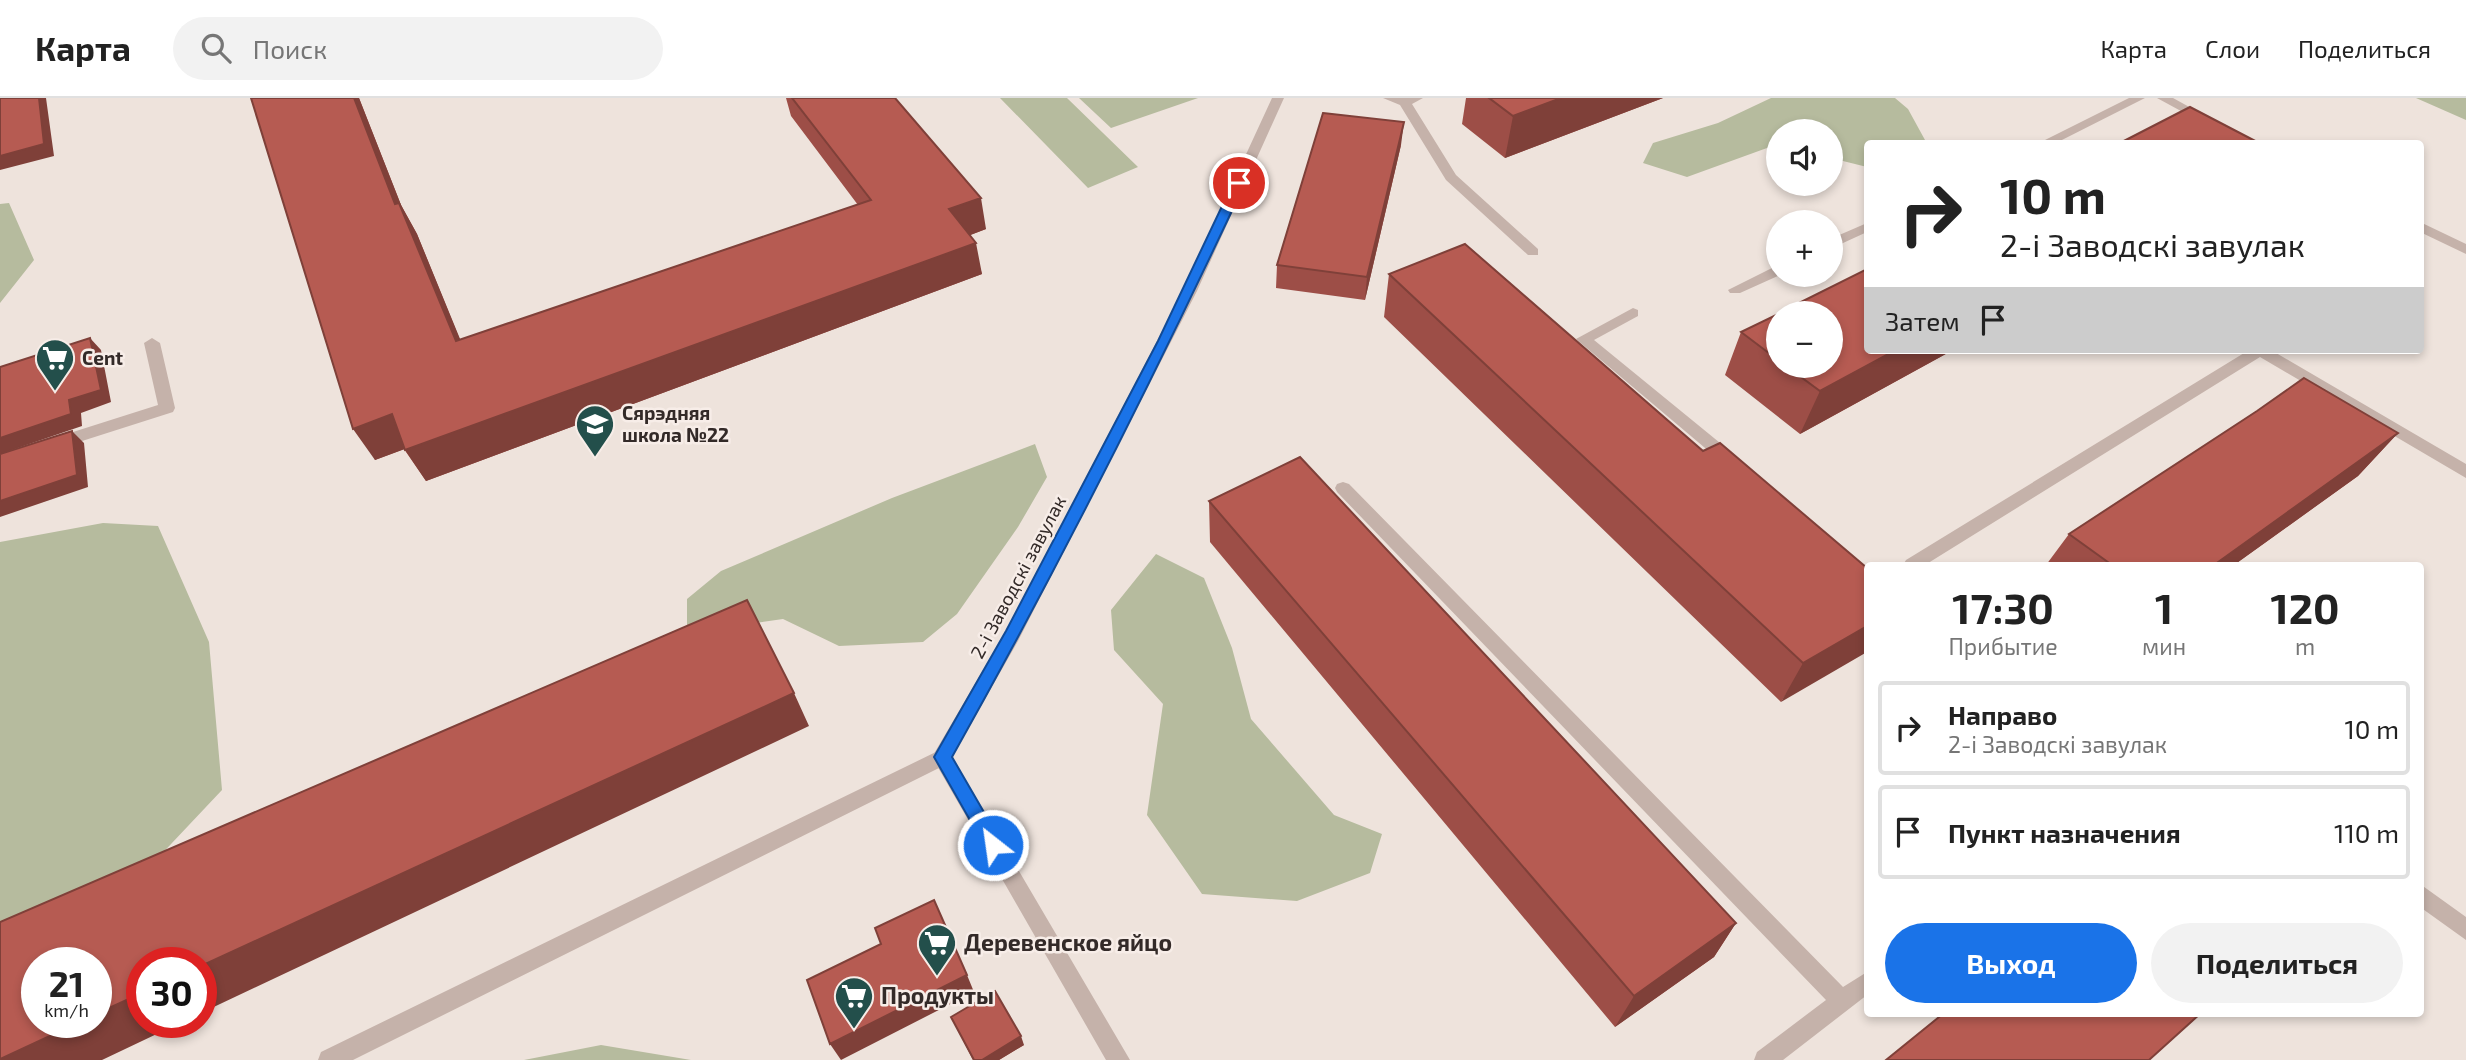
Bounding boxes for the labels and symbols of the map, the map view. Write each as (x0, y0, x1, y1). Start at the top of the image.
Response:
pin (1209, 153, 1269, 213)
supermarket icon: Cent (34, 337, 76, 392)
place label: Cent (82, 346, 123, 369)
place label: Сярэдняя школа №22 (622, 401, 729, 446)
school or university icon: Сярэдняя школа №22 (574, 403, 616, 458)
street label: 2-і Заводскі завулак (965, 491, 1071, 663)
position arrow (956, 808, 1030, 882)
supermarket icon: Деревенское яйцо (916, 922, 958, 977)
place label: Деревенское яйцо (964, 928, 1172, 956)
speed limit sign: 30 (126, 947, 217, 1038)
supermarket icon: Продукты (833, 975, 875, 1030)
place label: Продукты (881, 981, 994, 1009)

